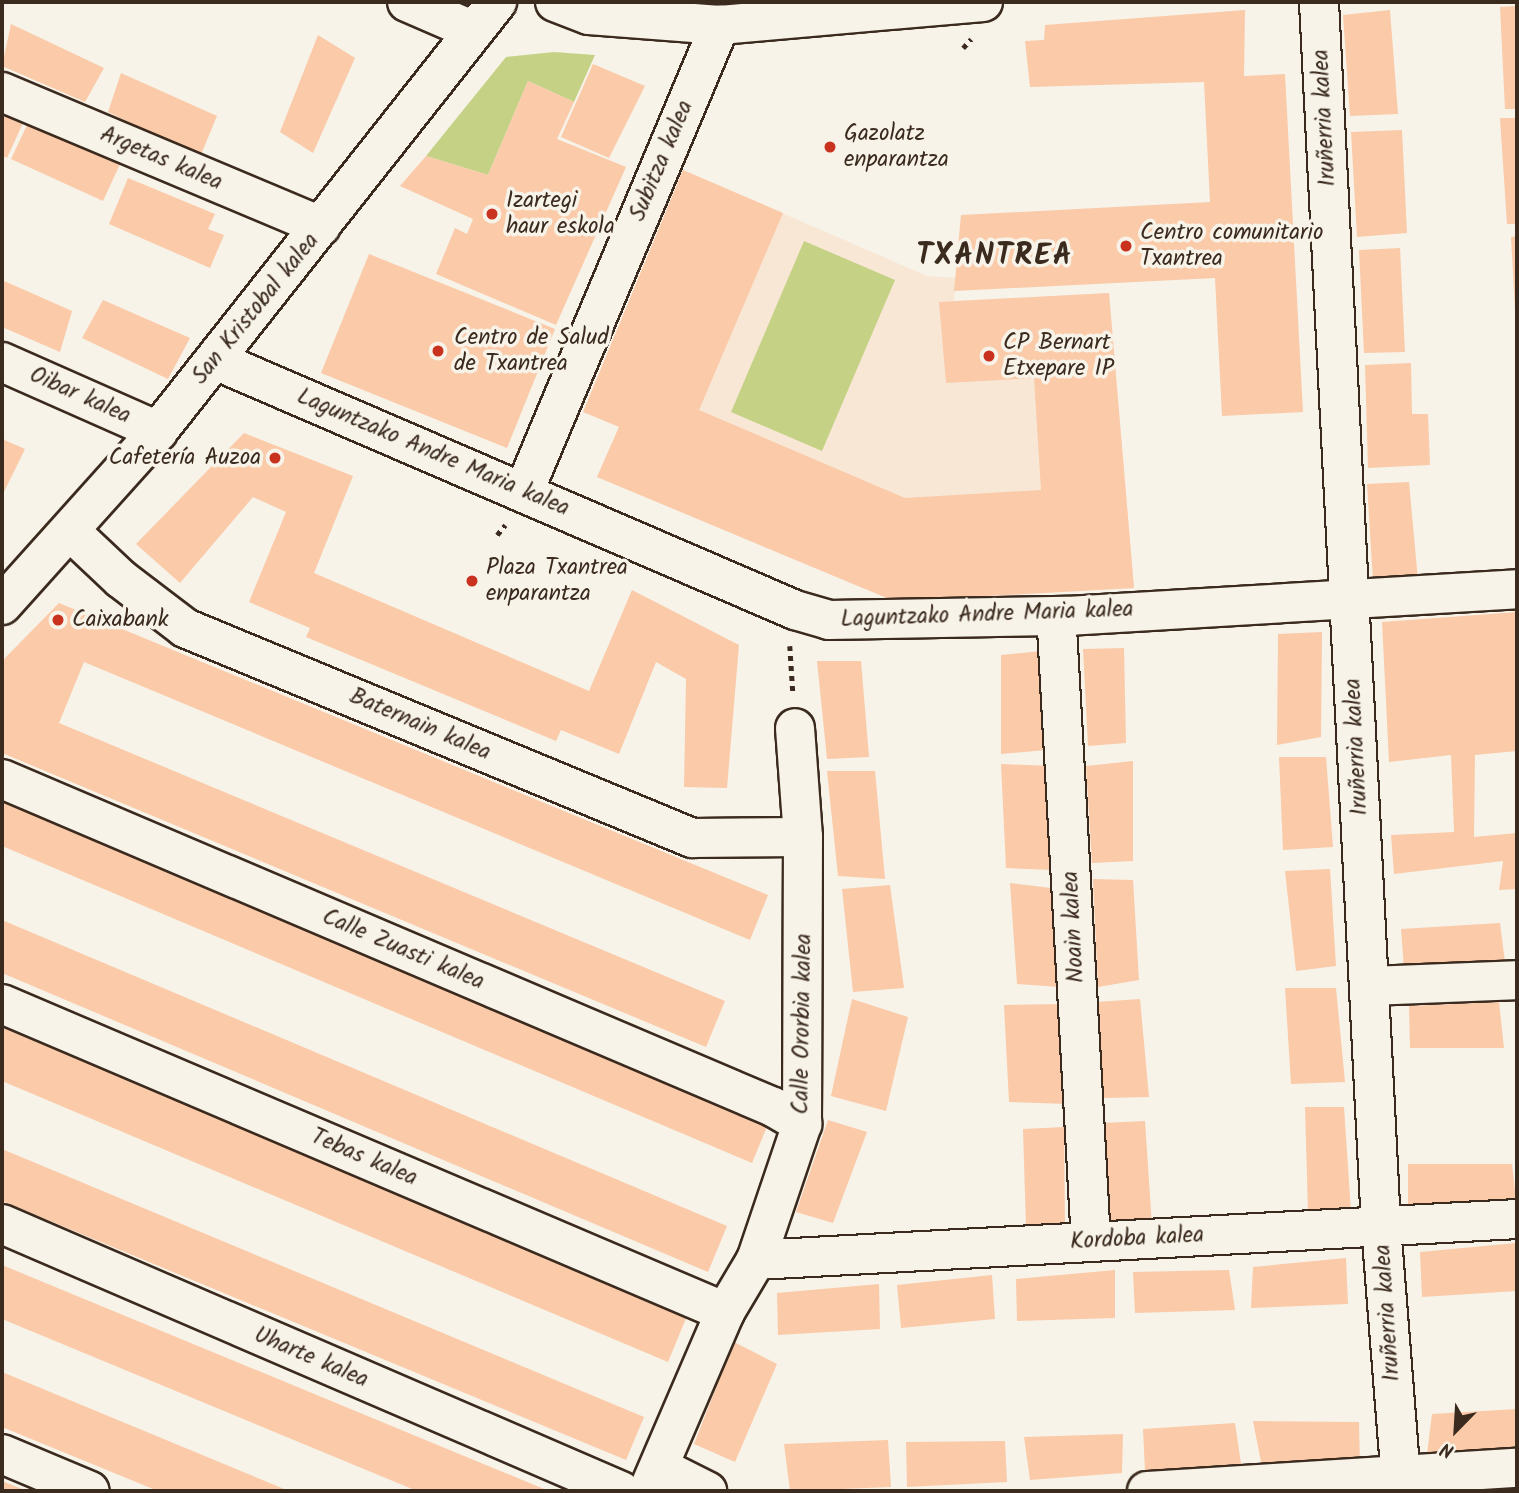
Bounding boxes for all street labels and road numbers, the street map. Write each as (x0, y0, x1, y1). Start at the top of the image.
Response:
street label: Iruñerria kalea (1308, 49, 1342, 187)
street label: Subitza kalea (624, 97, 700, 225)
street label: Argetas kalea (96, 121, 226, 197)
street label: San Kristobal kalea (187, 228, 325, 390)
street label: Oibar kalea (25, 362, 135, 430)
street label: Laguntzako Andre Maria kalea (293, 383, 573, 523)
street label: Laguntzako Andre Maria kalea (840, 596, 1134, 634)
street label: Iruñerria kalea (1340, 678, 1374, 816)
street label: Baternain kalea (345, 683, 495, 767)
street label: Noain kalea (1057, 870, 1091, 984)
street label: Calle Zuasti kalea (318, 903, 488, 997)
street label: Calle Ororbia kalea (788, 933, 818, 1115)
street label: Tebas kalea (307, 1123, 421, 1193)
street label: Kordoba kalea (1069, 1222, 1205, 1256)
street label: Iruñerria kalea (1369, 1243, 1407, 1383)
street label: Uharte kalea (250, 1322, 372, 1394)

